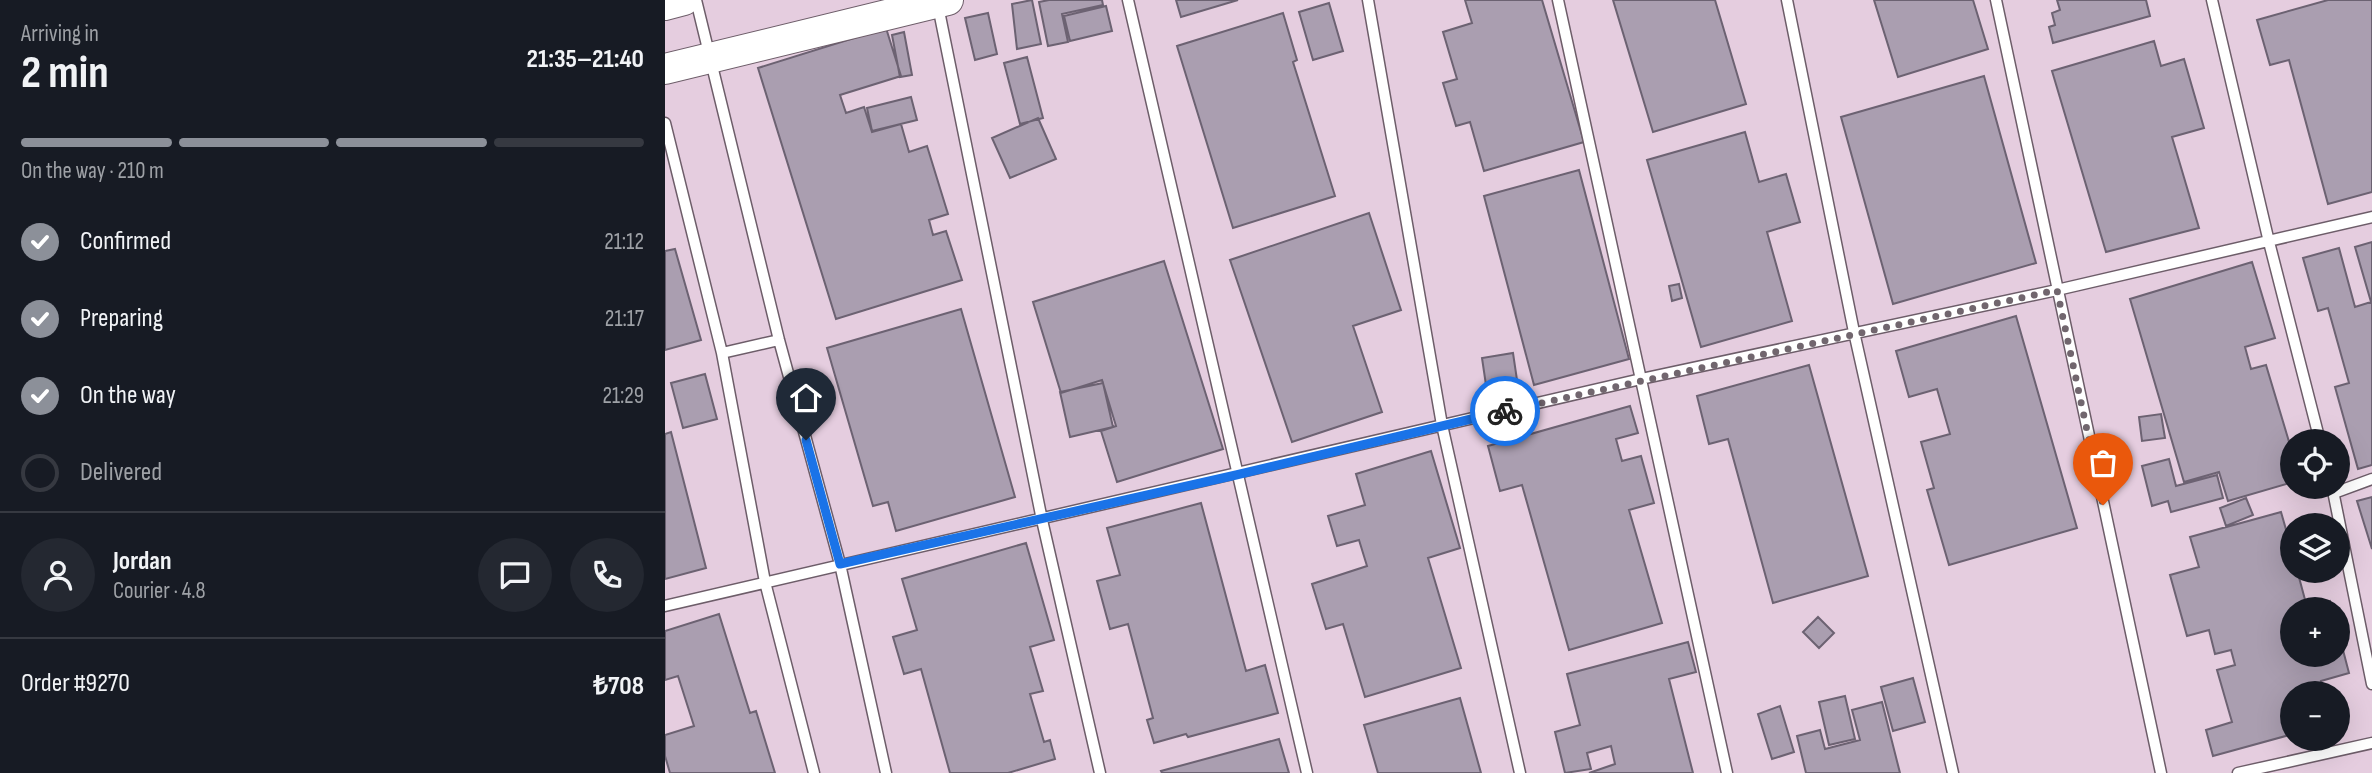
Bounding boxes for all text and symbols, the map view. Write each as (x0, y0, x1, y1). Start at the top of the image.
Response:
text: Arriving in (21, 20, 99, 48)
text: 21:35–21:40 (527, 44, 644, 75)
text: 2 min (21, 46, 109, 101)
text: On the way · 210 m (21, 157, 164, 185)
icon: check (21, 223, 59, 261)
text: Confirmed (80, 226, 171, 257)
text: 21:12 (604, 228, 644, 256)
icon: check (21, 300, 59, 338)
text: Preparing (80, 303, 163, 334)
text: 21:17 (605, 305, 644, 333)
pin (776, 368, 836, 440)
courier (1470, 376, 1540, 446)
icon: check (21, 377, 59, 415)
icon: home (787, 379, 825, 417)
text: On the way (80, 380, 176, 411)
text: 21:29 (602, 382, 644, 410)
icon: bike (1486, 392, 1524, 430)
map controls (2280, 429, 2350, 751)
button: locate (2280, 429, 2350, 499)
pin (2073, 433, 2133, 505)
icon: bag (2084, 444, 2122, 482)
text: Delivered (80, 457, 162, 488)
button: layers (2280, 513, 2350, 583)
button: person (21, 538, 95, 612)
button: chat (478, 538, 552, 612)
button: phone (570, 538, 644, 612)
text: Jordan (113, 546, 171, 577)
text: Courier · 4.8 (113, 577, 206, 605)
button: + (2280, 597, 2350, 667)
text: Order #9270 (21, 668, 130, 699)
text: ₺708 (593, 671, 644, 702)
button: − (2280, 681, 2350, 751)

